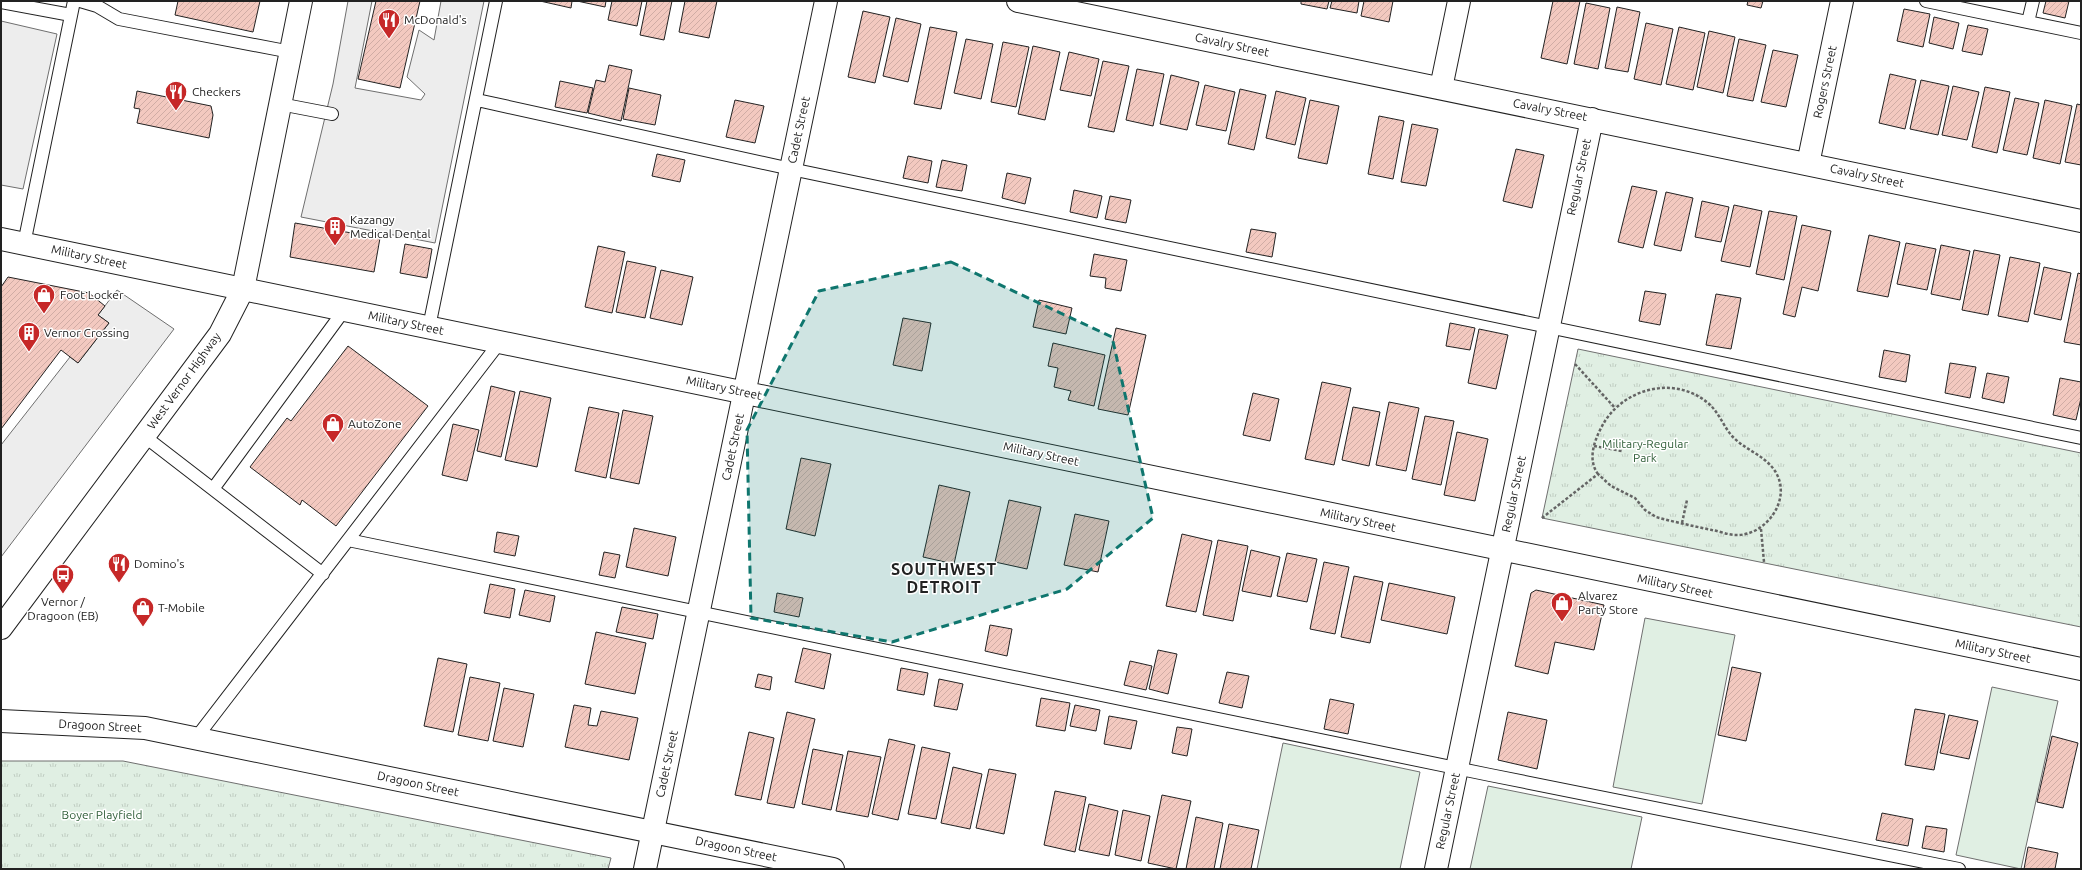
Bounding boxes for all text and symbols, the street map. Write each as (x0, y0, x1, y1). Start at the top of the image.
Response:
restaurant icon: McDonald's (376, 7, 402, 40)
place label: McDonald's (404, 13, 467, 26)
street label: Cavalry Street (1194, 30, 1271, 59)
street label: Rogers Street (1810, 44, 1839, 119)
restaurant icon: Checkers (163, 79, 189, 112)
place label: Checkers (192, 85, 241, 98)
street label: Cadet Street (785, 95, 812, 165)
street label: Cavalry Street (1512, 96, 1589, 123)
street label: Regular Street (1564, 137, 1593, 216)
street label: Cavalry Street (1829, 161, 1906, 190)
place label: Kazangy Medical Dental (350, 213, 431, 240)
building icon: Kazangy Medical Dental (322, 214, 348, 247)
street label: Military Street (50, 242, 128, 271)
shop icon: Foot Locker (31, 282, 57, 315)
place label: Foot Locker (60, 288, 124, 301)
street label: Military Street (367, 308, 445, 337)
building icon: Vernor Crossing (16, 320, 42, 353)
place label: Vernor Crossing (44, 326, 130, 339)
street label: West Vernor Highway (144, 330, 223, 431)
street label: Military Street (685, 373, 763, 402)
shop icon: AutoZone (320, 411, 346, 444)
street label: Cadet Street (719, 412, 746, 482)
place label: AutoZone (348, 417, 402, 430)
park label: Military-Regular Park (1602, 437, 1688, 464)
street label: Military Street (1002, 439, 1080, 468)
street label: Regular Street (1499, 454, 1528, 533)
street label: Military Street (1319, 505, 1397, 534)
restaurant icon: Domino's (106, 551, 132, 584)
place label: Domino's (134, 557, 184, 570)
district label: SOUTHWEST DETROIT (891, 560, 997, 596)
bus stop icon: Vernor / Dragoon (EB) (50, 562, 76, 595)
street label: Military Street (1636, 571, 1714, 600)
place label: Alvarez Party Store (1578, 589, 1638, 616)
shop icon: Alvarez Party Store (1549, 590, 1575, 623)
place label: Vernor / Dragoon (EB) (27, 595, 99, 623)
shop icon: T-Mobile (130, 595, 156, 628)
place label: T-Mobile (158, 601, 205, 614)
street label: Military Street (1954, 636, 2032, 665)
street label: Dragoon Street (58, 717, 142, 734)
street label: Cadet Street (653, 729, 680, 799)
street label: Dragoon Street (376, 769, 460, 799)
street label: Regular Street (1433, 771, 1462, 850)
park label: Boyer Playfield (62, 808, 142, 821)
street label: Dragoon Street (694, 834, 778, 864)

